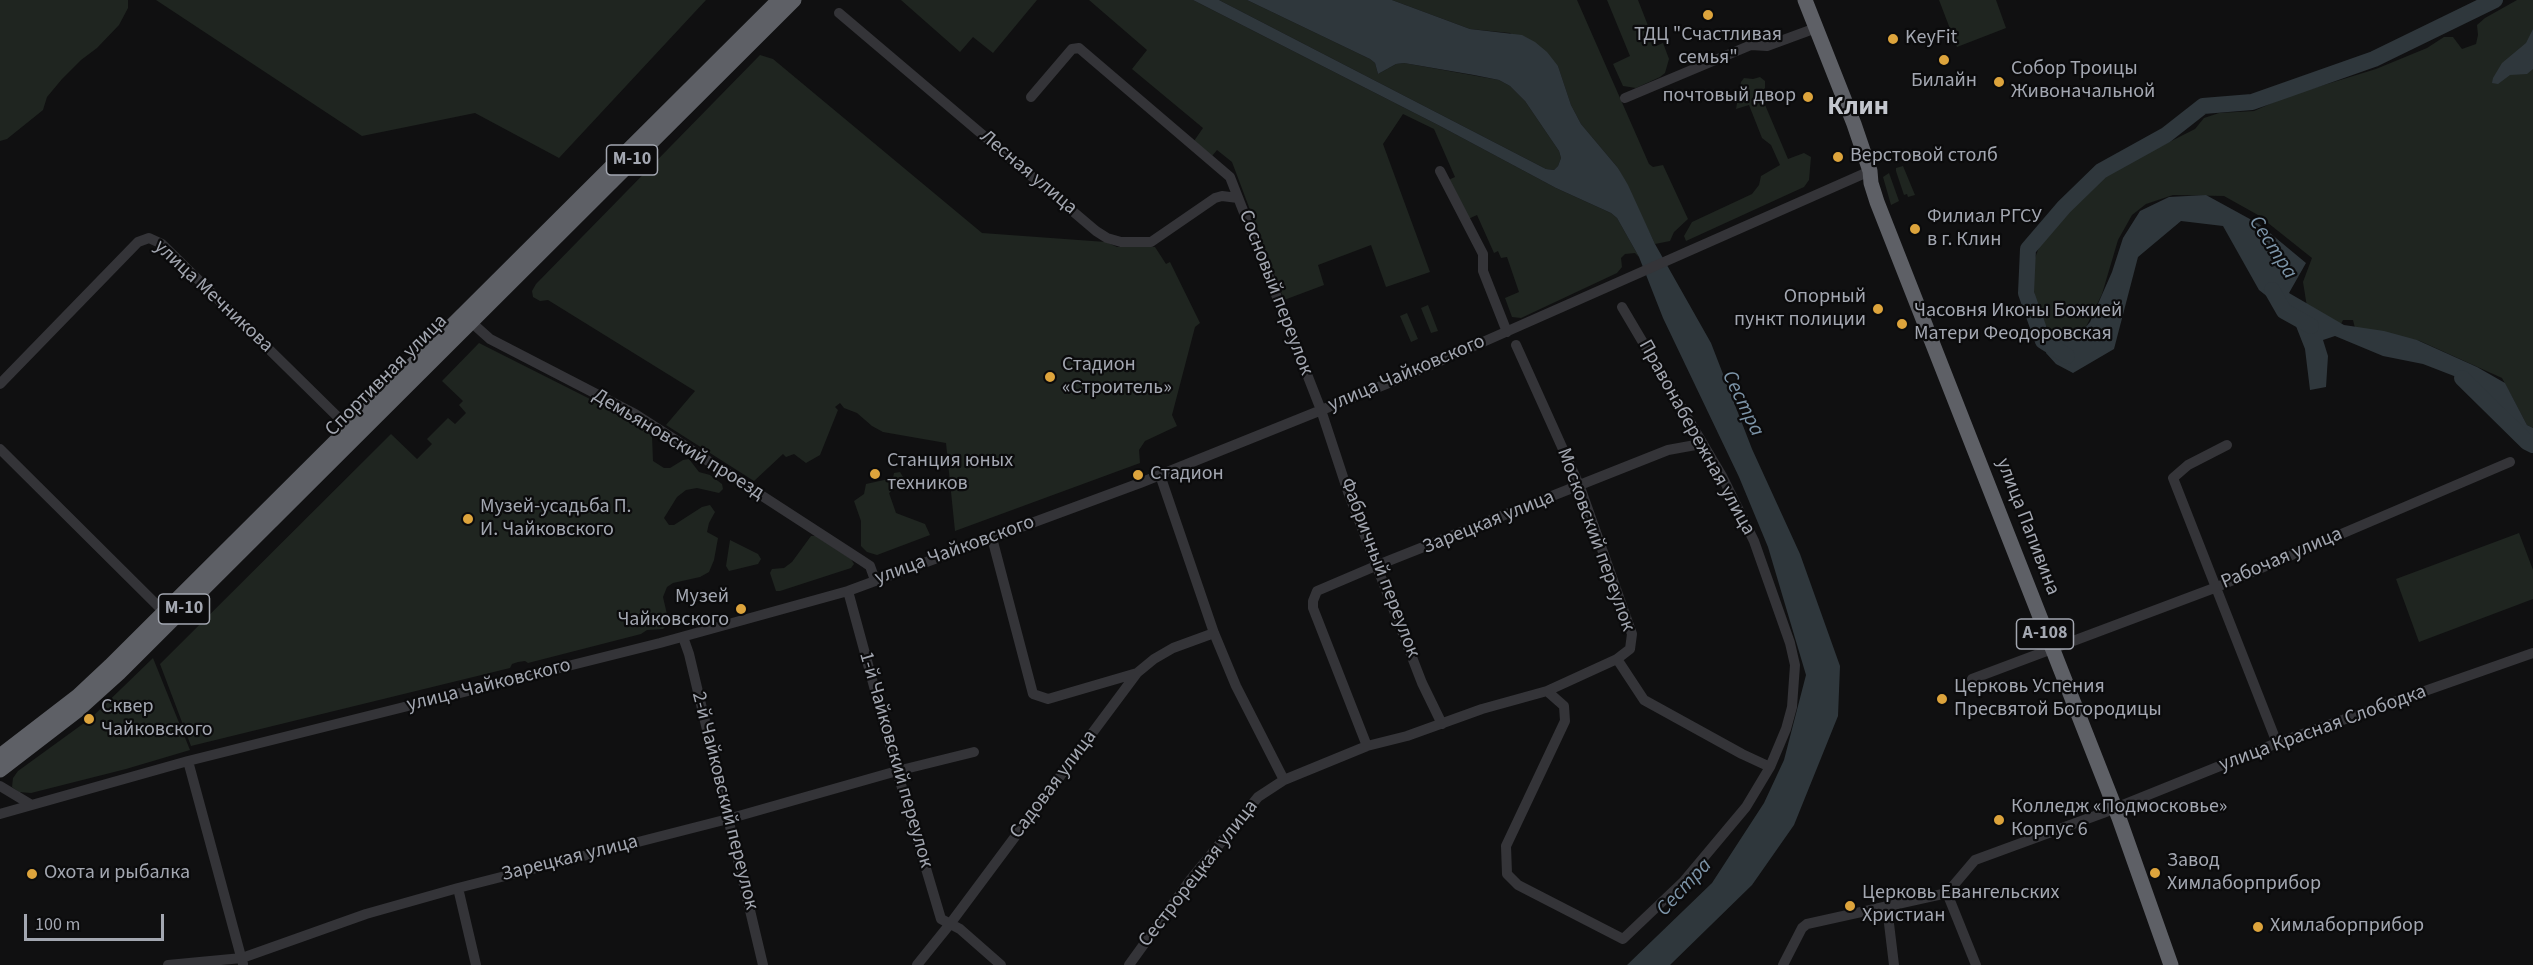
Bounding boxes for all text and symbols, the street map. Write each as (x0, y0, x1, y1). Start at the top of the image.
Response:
marker: ТДЦ "Счастливая семья" (1701, 8, 1715, 22)
place label: ТДЦ "Счастливая семья" (1634, 24, 1782, 71)
place label: KeyFit (1905, 27, 1957, 51)
marker: KeyFit (1886, 32, 1900, 46)
marker: Билайн (1937, 53, 1951, 67)
place label: Собор Троицы Живоначальной (2011, 58, 2155, 105)
place label: Билайн (1911, 70, 1977, 94)
marker: Собор Троицы Живоначальной (1992, 75, 2006, 89)
place label: почтовый двор (1662, 85, 1796, 109)
marker: почтовый двор (1801, 90, 1815, 104)
district label: Клин (1827, 92, 1889, 124)
street label: Лесная улица (974, 125, 1082, 221)
road number: М-10 (606, 145, 658, 175)
place label: Верстовой столб (1850, 145, 1998, 169)
marker: Верстовой столб (1831, 150, 1845, 164)
place label: Филиал РГСУ в г. Клин (1927, 206, 2042, 253)
street label: Сосновый переулок (1232, 207, 1318, 379)
water label: Сестра (2242, 212, 2302, 284)
marker: Филиал РГСУ в г. Клин (1908, 222, 1922, 236)
street label: улица Мечникова (148, 236, 278, 358)
place label: Опорный пункт полиции (1734, 286, 1866, 333)
place label: Часовня Иконы Божией Матери Феодоровская (1914, 300, 2122, 347)
marker: Опорный пункт полиции (1871, 302, 1885, 316)
street label: Спортивная улица (321, 310, 453, 442)
marker: Часовня Иконы Божией Матери Феодоровская (1895, 317, 1909, 331)
street label: улица Чайковского (1325, 330, 1489, 418)
street label: Правонабережная улица (1632, 336, 1760, 540)
place label: Стадион «Строитель» (1062, 354, 1172, 401)
water label: Сестра (1715, 367, 1769, 441)
marker: Стадион «Строитель» (1043, 370, 1057, 384)
street label: Демьяновский проезд (588, 384, 768, 506)
street label: Московский переулок (1551, 445, 1639, 635)
place label: Станция юных техников (887, 450, 1013, 497)
street label: улица Папивина (1990, 455, 2064, 599)
place label: Стадион (1150, 463, 1224, 487)
marker: Станция юных техников (868, 467, 882, 481)
marker: Стадион (1131, 468, 1145, 482)
street label: Фабричный переулок (1334, 475, 1424, 661)
street label: Зарецкая улица (1420, 486, 1558, 560)
place label: Музей-усадьба П. И. Чайковского (480, 496, 632, 543)
street label: улица Чайковского (872, 511, 1038, 591)
marker: Музей-усадьба П. И. Чайковского (461, 512, 475, 526)
street label: Рабочая улица (2218, 523, 2346, 595)
place label: Музей Чайковского (617, 586, 729, 633)
road number: М-10 (158, 594, 210, 624)
marker: Музей Чайковского (734, 602, 748, 616)
road number: А-108 (2016, 619, 2074, 649)
street label: 1-й Чайковский переулок (853, 649, 937, 871)
street label: улица Чайковского (405, 654, 573, 718)
place label: Церковь Успения Пресвятой Богородицы (1954, 676, 2162, 723)
street label: улица Красная Слободка (2216, 680, 2430, 778)
street label: 2-й Чайковский переулок (685, 690, 763, 912)
marker: Церковь Успения Пресвятой Богородицы (1935, 692, 1949, 706)
place label: Сквер Чайковского (101, 696, 213, 743)
marker: Сквер Чайковского (82, 712, 96, 726)
street label: Садовая улица (1005, 726, 1103, 844)
street label: Сестрорецкая улица (1134, 796, 1264, 952)
place label: Колледж «Подмосковье» Корпус 6 (2011, 796, 2227, 843)
marker: Колледж «Подмосковье» Корпус 6 (1992, 813, 2006, 827)
street label: Зарецкая улица (499, 830, 641, 888)
place label: Завод Химлаборприбор (2167, 850, 2321, 897)
water label: Сестра (1652, 854, 1718, 922)
place label: Охота и рыбалка (44, 862, 190, 886)
marker: Завод Химлаборприбор (2148, 866, 2162, 880)
marker: Охота и рыбалка (25, 867, 39, 881)
place label: Церковь Евангельских Христиан (1862, 882, 2059, 929)
marker: Церковь Евангельских Христиан (1843, 899, 1857, 913)
scale bar (27, 902, 166, 940)
text: 100 m (35, 912, 80, 937)
place label: Химлаборприбор (2270, 915, 2424, 939)
marker: Химлаборприбор (2251, 920, 2265, 934)

